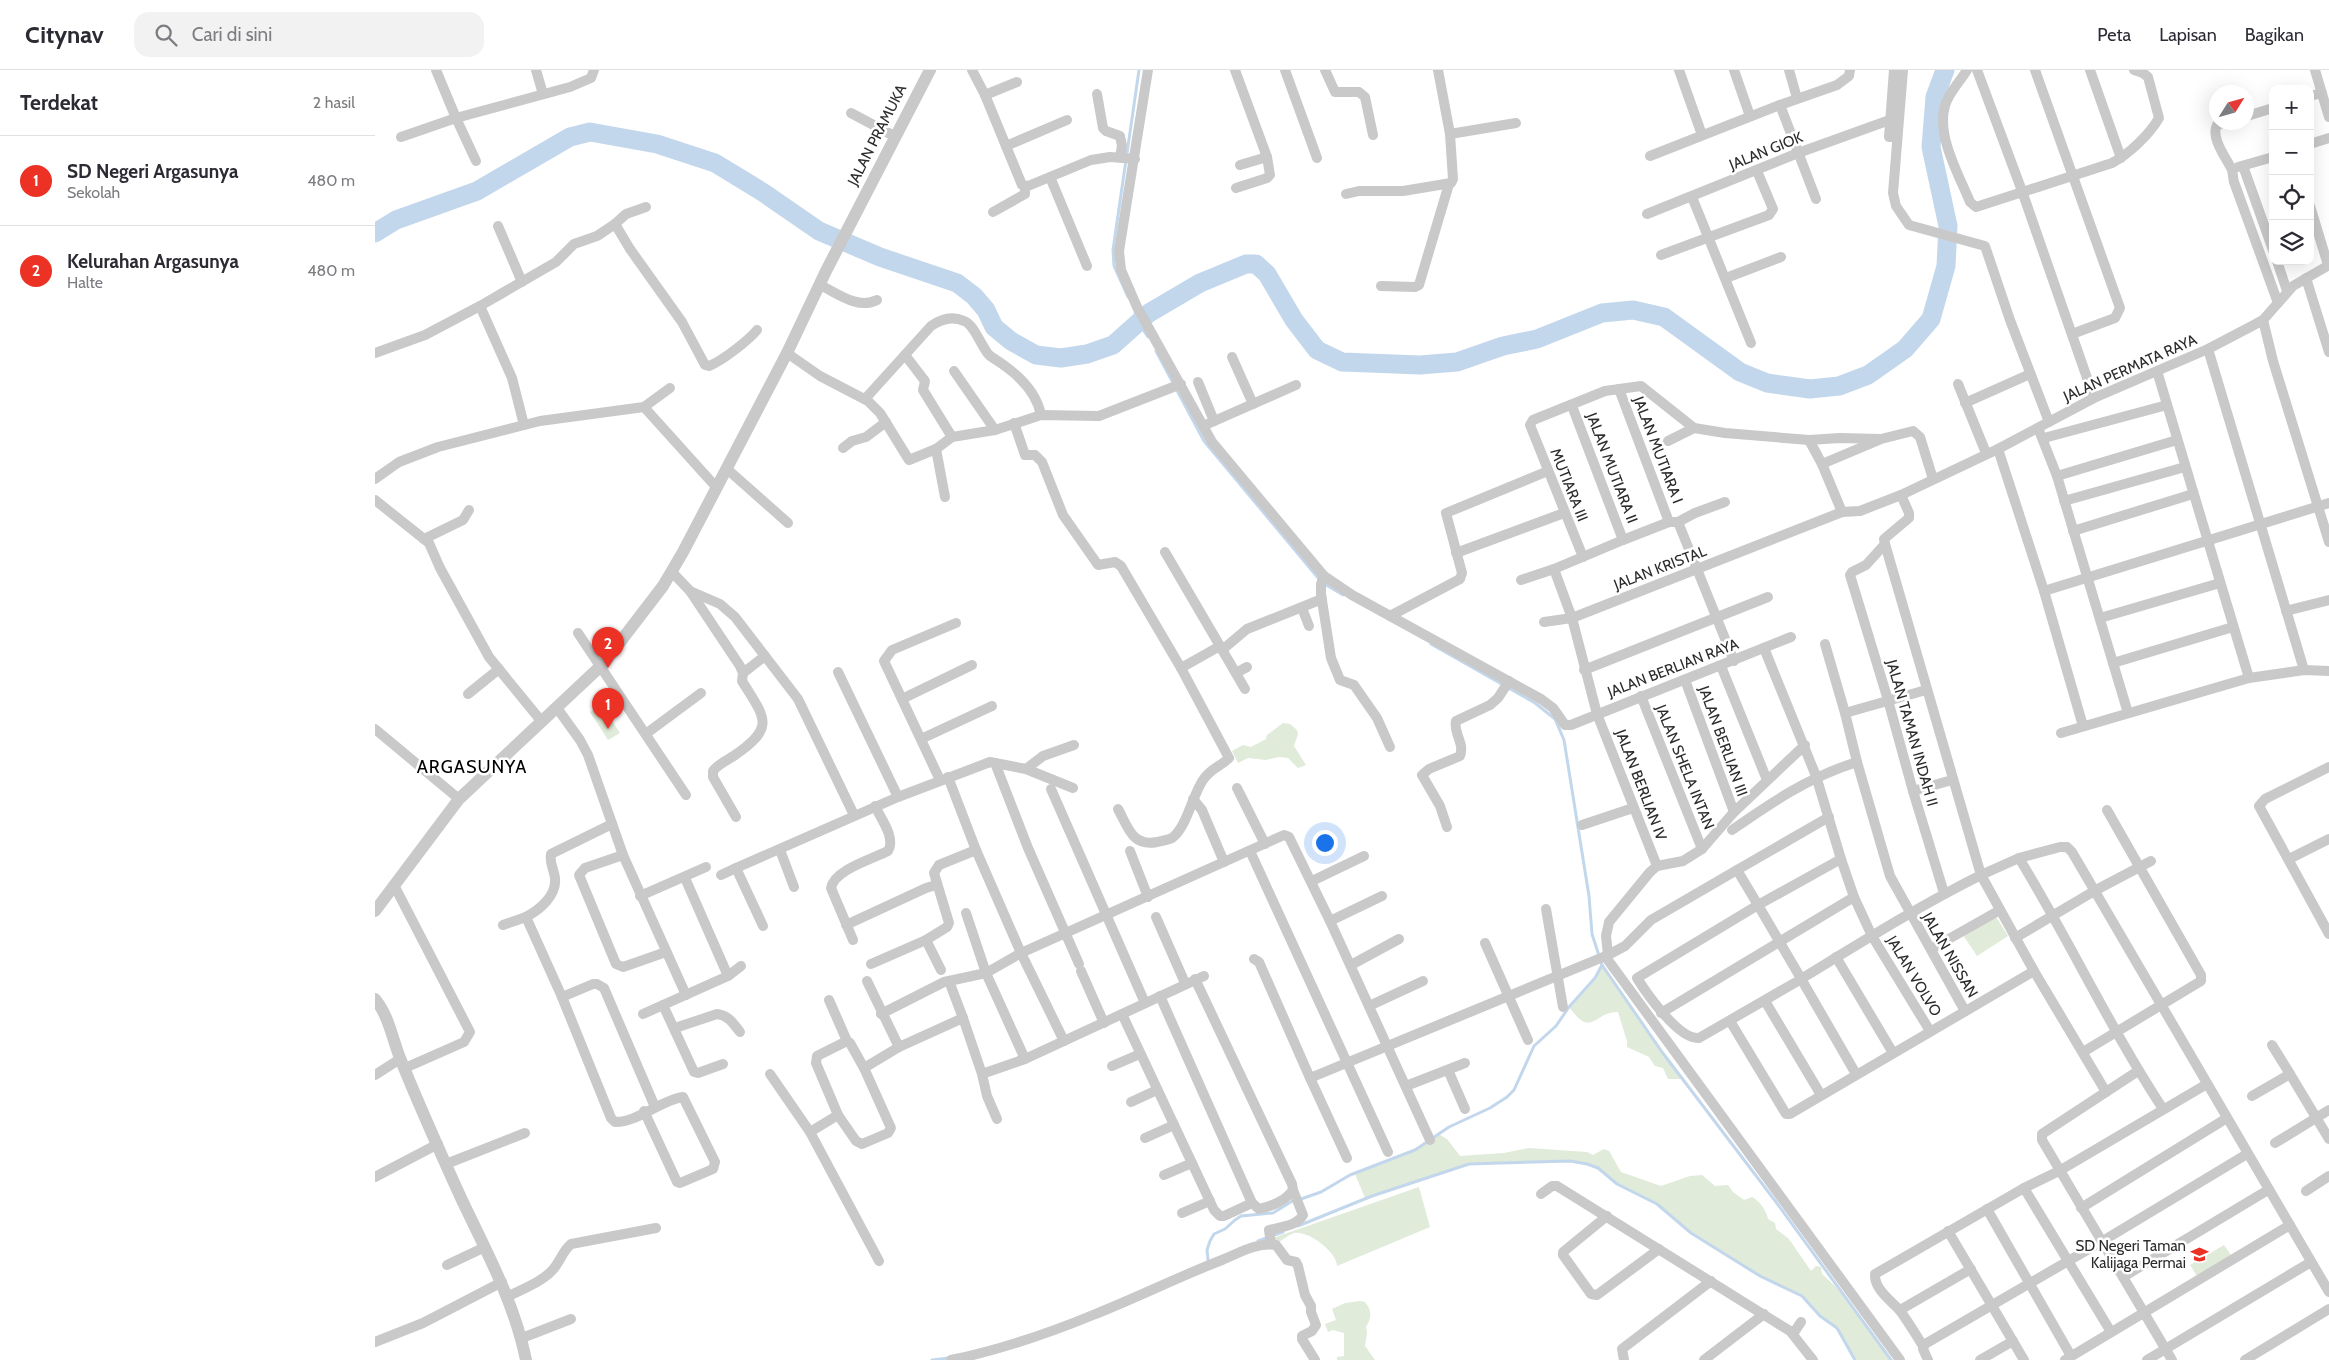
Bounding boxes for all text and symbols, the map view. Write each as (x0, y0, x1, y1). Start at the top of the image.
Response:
search box (134, 12, 484, 57)
text: Citynav (25, 20, 104, 49)
icon: search (152, 21, 180, 49)
text: Cari di sini (192, 23, 272, 46)
text: Peta (2097, 24, 2131, 46)
text: Lapisan (2159, 24, 2217, 46)
text: Bagikan (2245, 24, 2304, 46)
street label: JALAN PRAMUKA (843, 81, 911, 190)
north arrow (2209, 85, 2254, 130)
map controls (2269, 85, 2314, 265)
button: + (2269, 85, 2314, 130)
text: Terdekat (20, 90, 98, 115)
text: 2 hasil (313, 93, 355, 112)
street label: JALAN GIOK (1726, 128, 1806, 174)
button: − (2269, 130, 2314, 175)
text: SD Negeri Argasunya (67, 160, 239, 183)
text: 1 (33, 171, 39, 190)
text: 480 m (307, 171, 355, 190)
button: locate (2269, 175, 2314, 220)
text: Sekolah (67, 183, 120, 202)
button: layers (2269, 220, 2314, 265)
text: Kelurahan Argasunya (67, 250, 239, 273)
text: 2 (32, 261, 40, 280)
text: 480 m (307, 261, 355, 280)
text: Halte (67, 273, 103, 292)
street label: JALAN PERMATA RAYA (2060, 330, 2200, 406)
street label: JALAN MUTIARA I (1629, 393, 1687, 506)
street label: JALAN MUTIARA II (1582, 409, 1641, 526)
street label: MUTIARA III (1546, 446, 1592, 524)
street label: JALAN KRISTAL (1610, 542, 1709, 594)
pin: 2 (592, 627, 624, 668)
street label: JALAN BERLIAN RAYA (1604, 634, 1742, 702)
street label: JALAN TAMAN INDAH II (1882, 657, 1942, 808)
street label: JALAN BERLIAN III (1694, 682, 1751, 799)
pin: 1 (592, 688, 624, 729)
street label: JALAN SHELA INTAN (1651, 701, 1718, 832)
street label: JALAN BERLIAN IV (1611, 726, 1671, 844)
district label: ARGASUNYA (417, 756, 527, 778)
your location (1312, 830, 1338, 856)
street label: JALAN NISSAN (1918, 908, 1982, 1001)
street label: JALAN VOLVO (1882, 932, 1945, 1020)
place label: SD Negeri Taman Kalijaga Permai (2075, 1237, 2186, 1272)
school or university icon: SD Negeri Taman Kalijaga Permai (2190, 1245, 2210, 1265)

